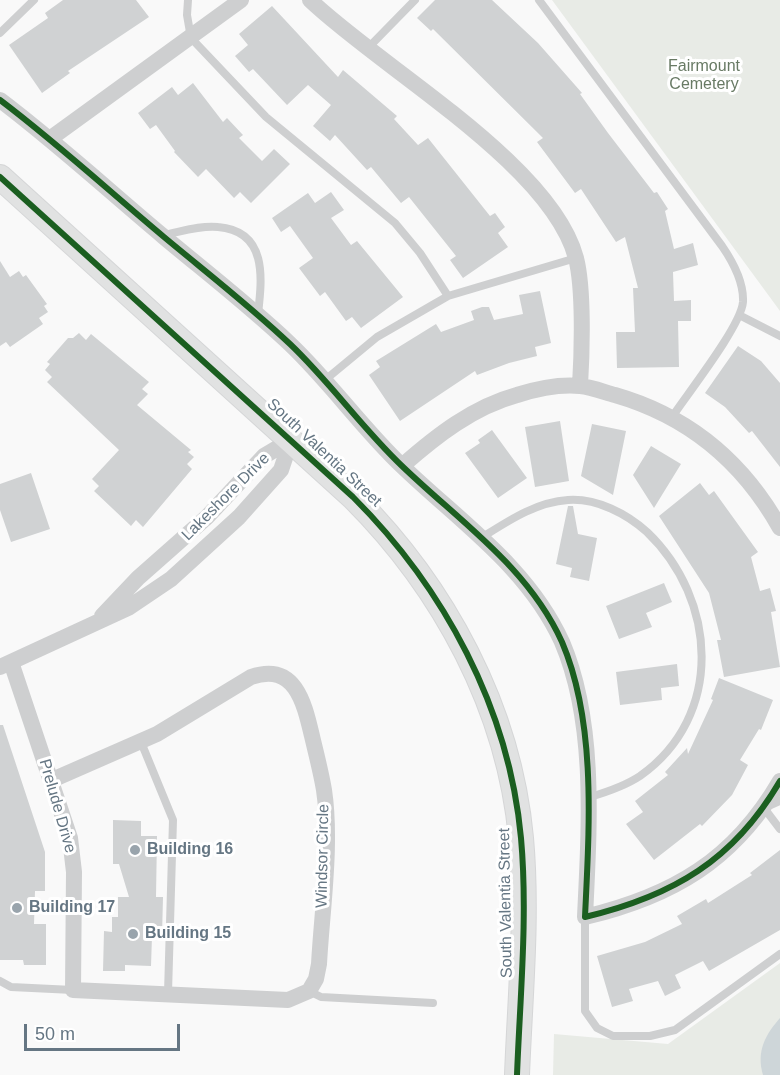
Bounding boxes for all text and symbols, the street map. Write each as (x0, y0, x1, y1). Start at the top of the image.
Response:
park label: Fairmount Cemetery (668, 57, 740, 95)
street label: South Valentia Street (263, 395, 385, 511)
street label: Lakeshore Drive (178, 449, 274, 545)
street label: Prelude Drive (34, 757, 80, 855)
street label: Windsor Circle (312, 804, 334, 908)
street label: South Valentia Street (495, 828, 517, 978)
place label: Building 16 (147, 840, 233, 860)
marker: Building 16 (128, 843, 142, 857)
place label: Building 17 (29, 898, 115, 918)
marker: Building 17 (10, 901, 24, 915)
place label: Building 15 (145, 924, 231, 944)
marker: Building 15 (126, 927, 140, 941)
scale bar (27, 1012, 183, 1050)
text: 50 m (35, 1024, 75, 1044)

